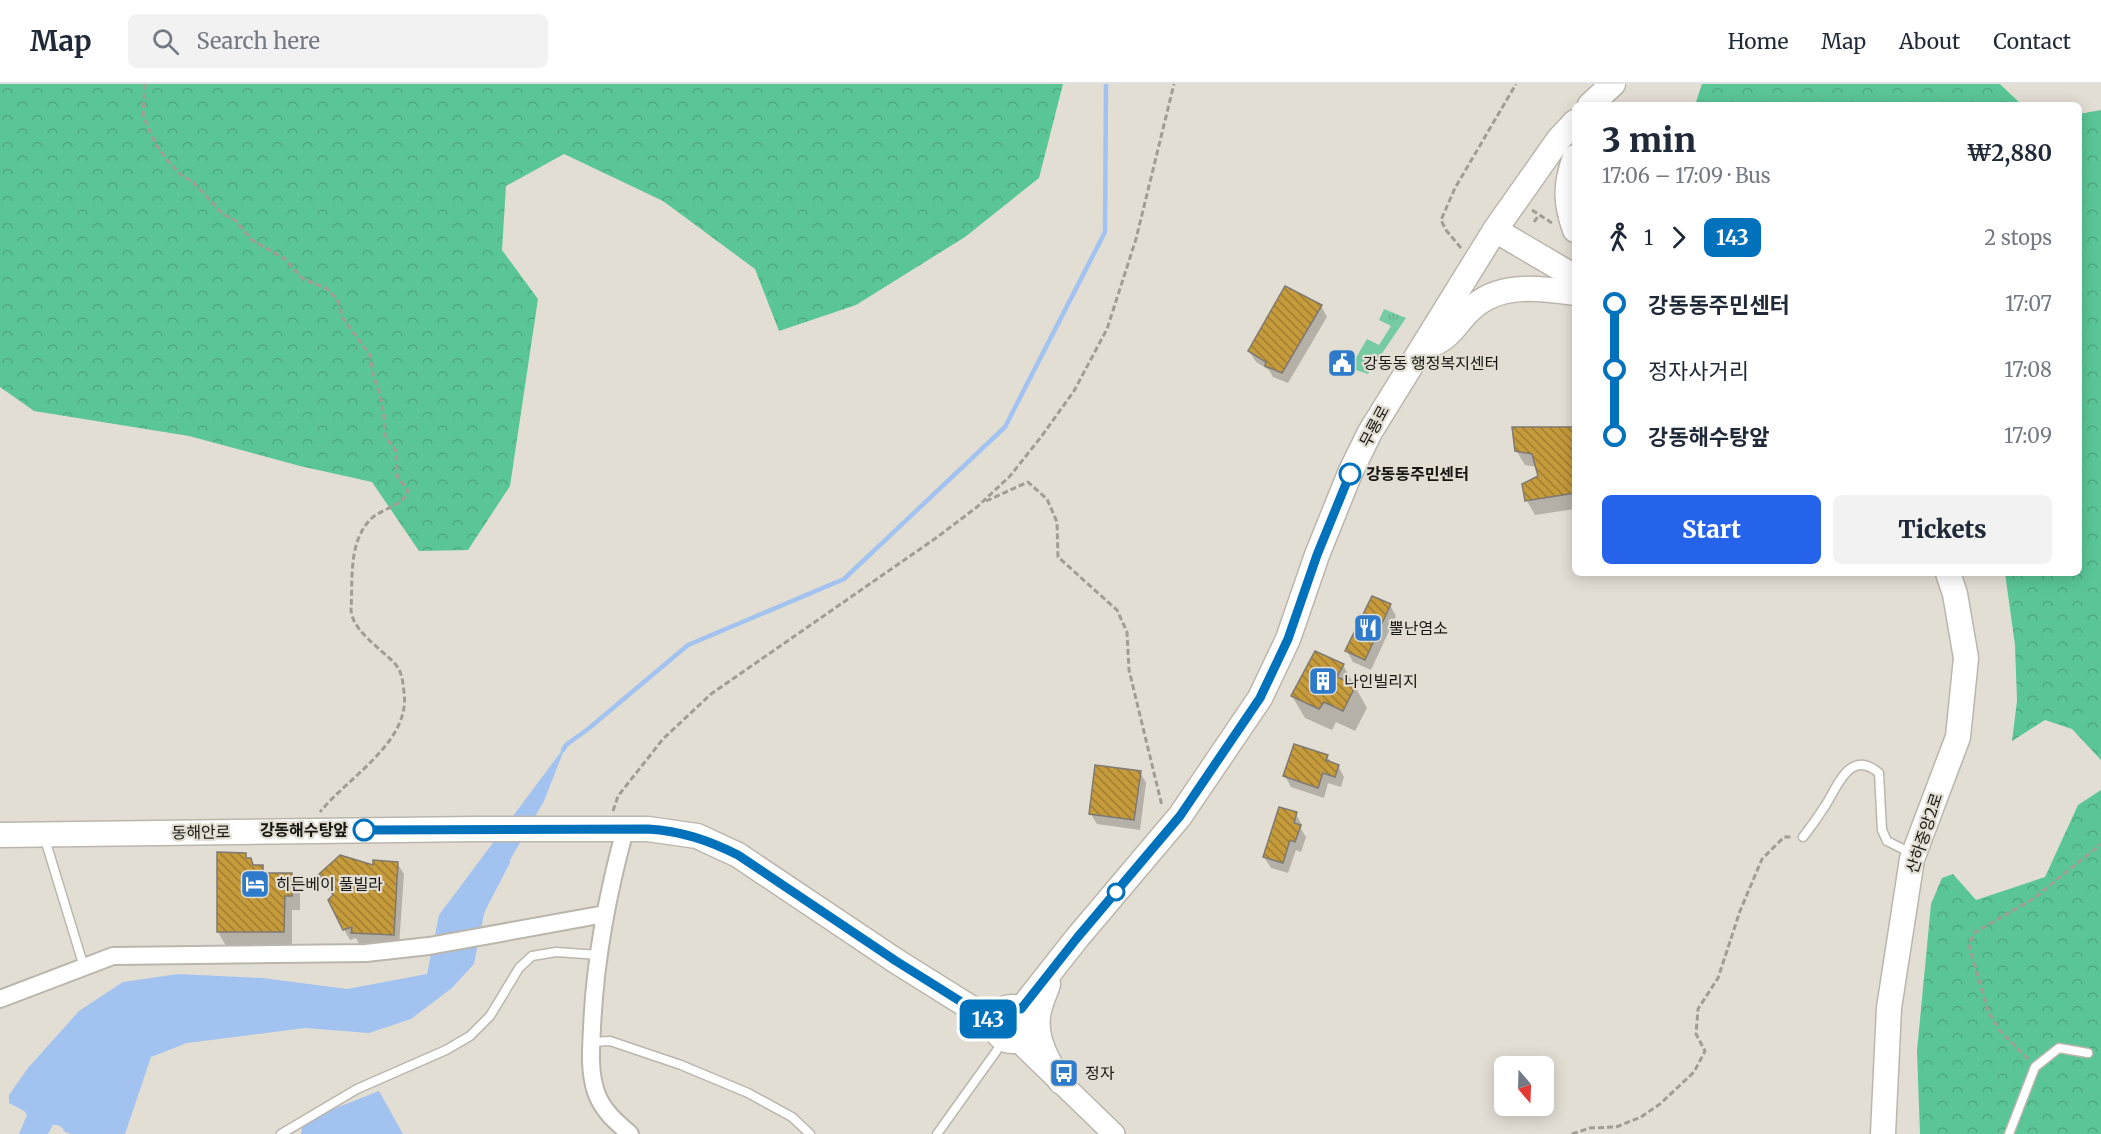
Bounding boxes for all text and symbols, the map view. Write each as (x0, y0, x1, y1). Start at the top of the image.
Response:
search box (128, 14, 548, 68)
text: Map (30, 23, 92, 59)
icon: search (149, 25, 182, 58)
text: Search here (197, 27, 320, 55)
text: Home (1728, 28, 1788, 55)
text: Map (1821, 28, 1866, 55)
text: About (1899, 28, 1960, 55)
text: Contact (1993, 28, 2071, 55)
text: 3 min (1602, 120, 1696, 161)
text: ₩2,880 (1967, 139, 2052, 167)
text: 17:06 – 17:09 · Bus (1602, 163, 1771, 188)
icon: walk (1602, 221, 1635, 254)
icon: forward (1662, 221, 1695, 254)
text: 143 (1716, 224, 1749, 251)
text: 1 (1644, 225, 1653, 250)
text: 2 stops (1984, 225, 2052, 250)
text: 강동동주민센터 (1648, 291, 1790, 319)
text: 17:07 (2005, 291, 2052, 316)
public building icon: 강동동 행정복지센터 (1326, 347, 1358, 379)
place label: 강동동 행정복지센터 (1363, 353, 1499, 373)
text: 정자사거리 (1648, 357, 1749, 385)
text: 17:08 (2004, 357, 2052, 382)
street label: 무룡로 (1355, 402, 1393, 450)
text: 강동해수탕앞 (1648, 423, 1769, 451)
text: 17:09 (2004, 423, 2052, 448)
marker: 강동동주민센터 (1339, 463, 1361, 485)
place label: 강동동주민센터 (1366, 464, 1469, 484)
button: Start (1602, 495, 1821, 564)
button: Tickets (1833, 495, 2052, 564)
restaurant icon: 뿔난염소 (1352, 612, 1384, 644)
place label: 뿔난염소 (1389, 618, 1448, 638)
building icon: 나인빌리지 (1307, 665, 1339, 697)
place label: 나인빌리지 (1344, 671, 1418, 691)
street label: 산하중앙2로 (1902, 790, 1946, 876)
marker: 강동해수탕앞 (353, 819, 375, 841)
place label: 강동해수탕앞 (260, 820, 348, 840)
street label: 동해안로 (171, 821, 231, 843)
hotel icon: 히든베이 풀빌라 (239, 868, 271, 900)
place label: 히든베이 풀빌라 (276, 874, 383, 894)
unlabelled marker (1107, 883, 1125, 901)
line badge: 143 (954, 1000, 1022, 1038)
text: 143 (972, 1006, 1004, 1033)
north arrow (1494, 1056, 1554, 1116)
map controls (1494, 1056, 1554, 1116)
bus stop icon: 정자 (1048, 1057, 1080, 1089)
place label: 정자 (1085, 1063, 1115, 1083)

